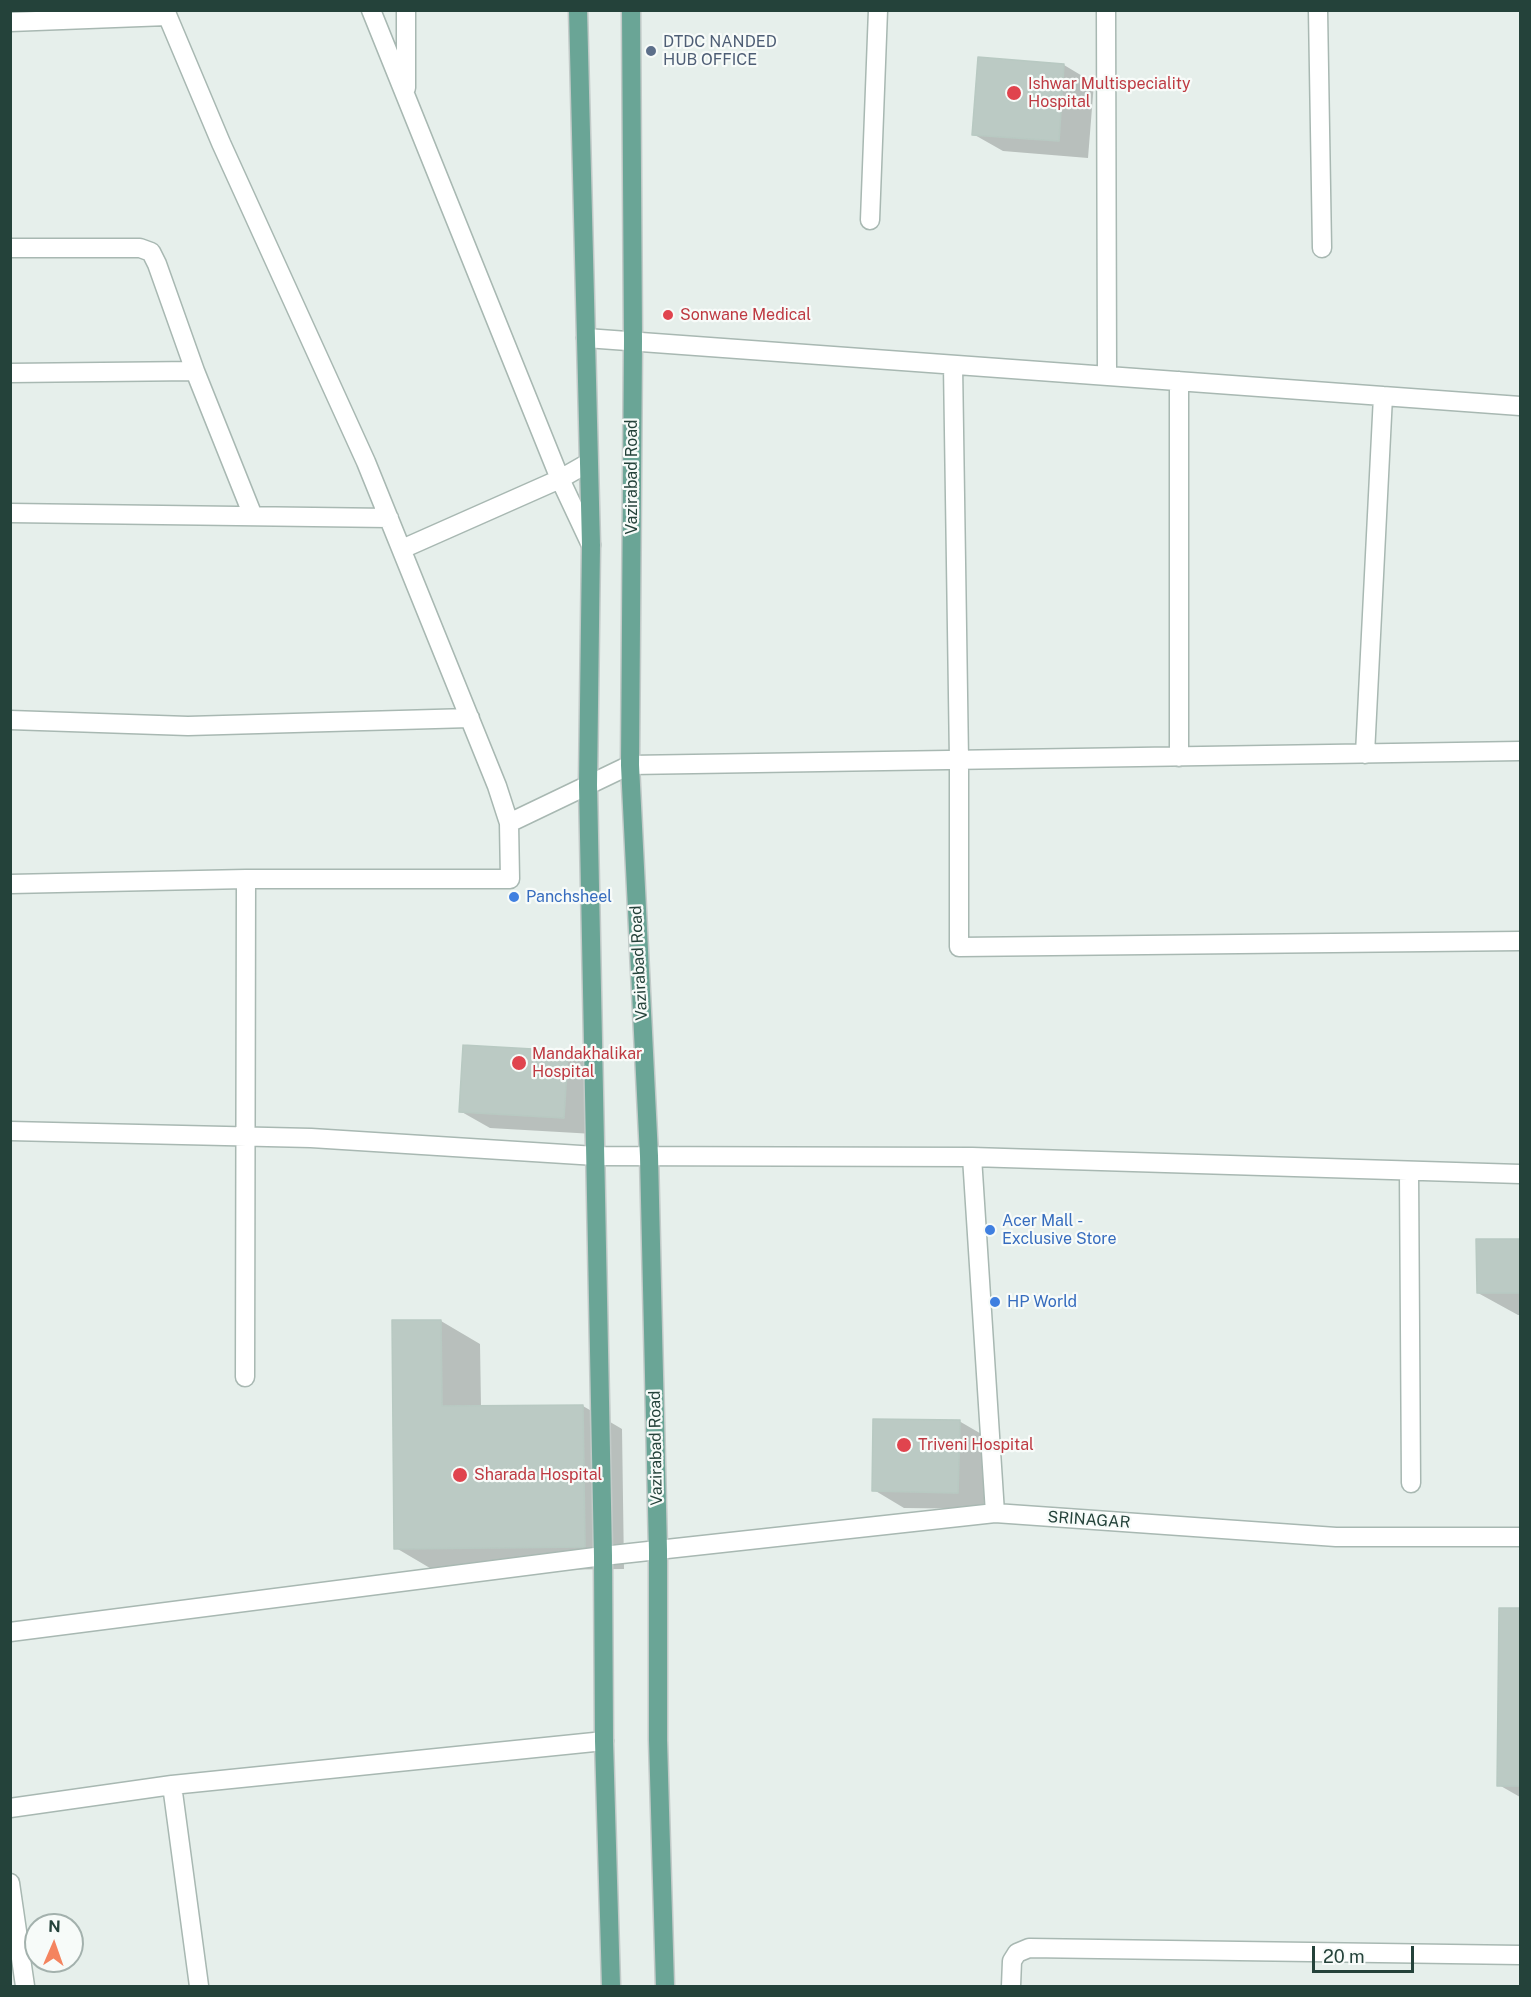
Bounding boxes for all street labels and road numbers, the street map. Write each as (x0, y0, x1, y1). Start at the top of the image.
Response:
street label: Vazirabad Road (622, 419, 642, 535)
street label: Vazirabad Road (626, 905, 652, 1021)
street label: Vazirabad Road (645, 1390, 667, 1506)
street label: SRINAGAR (1047, 1508, 1131, 1532)

